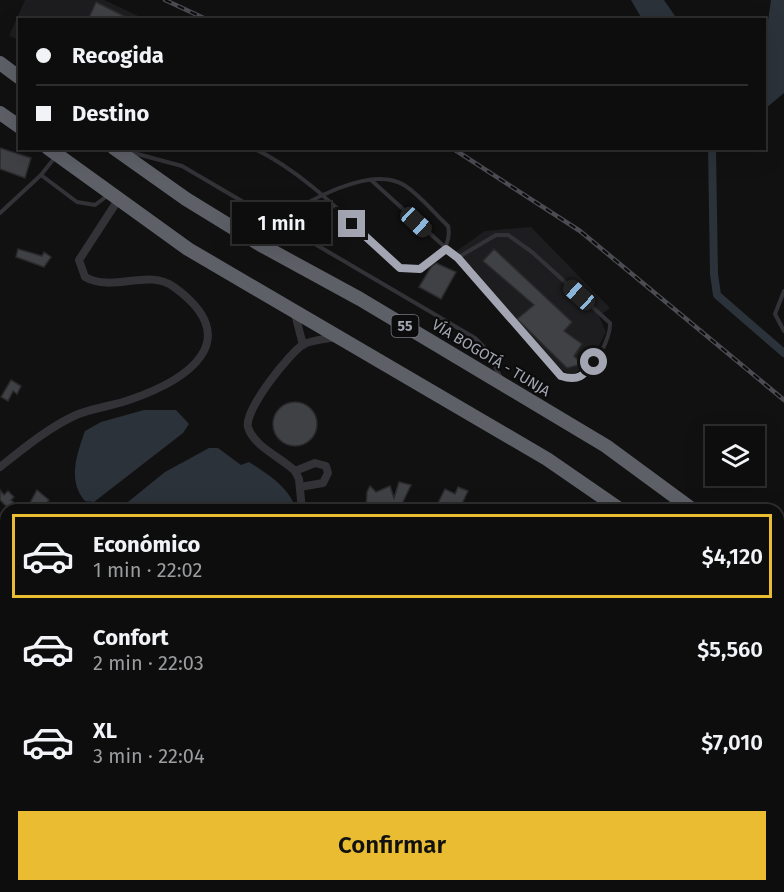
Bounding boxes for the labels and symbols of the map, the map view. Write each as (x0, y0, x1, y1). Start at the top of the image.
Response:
callout: 1 min (232, 203, 331, 245)
car (397, 203, 435, 241)
route end (338, 210, 365, 237)
car (560, 276, 598, 314)
road number: 55 (392, 315, 418, 337)
street label: VÍA BOGOTÁ - TUNJA (429, 316, 554, 401)
route start (580, 348, 607, 375)

